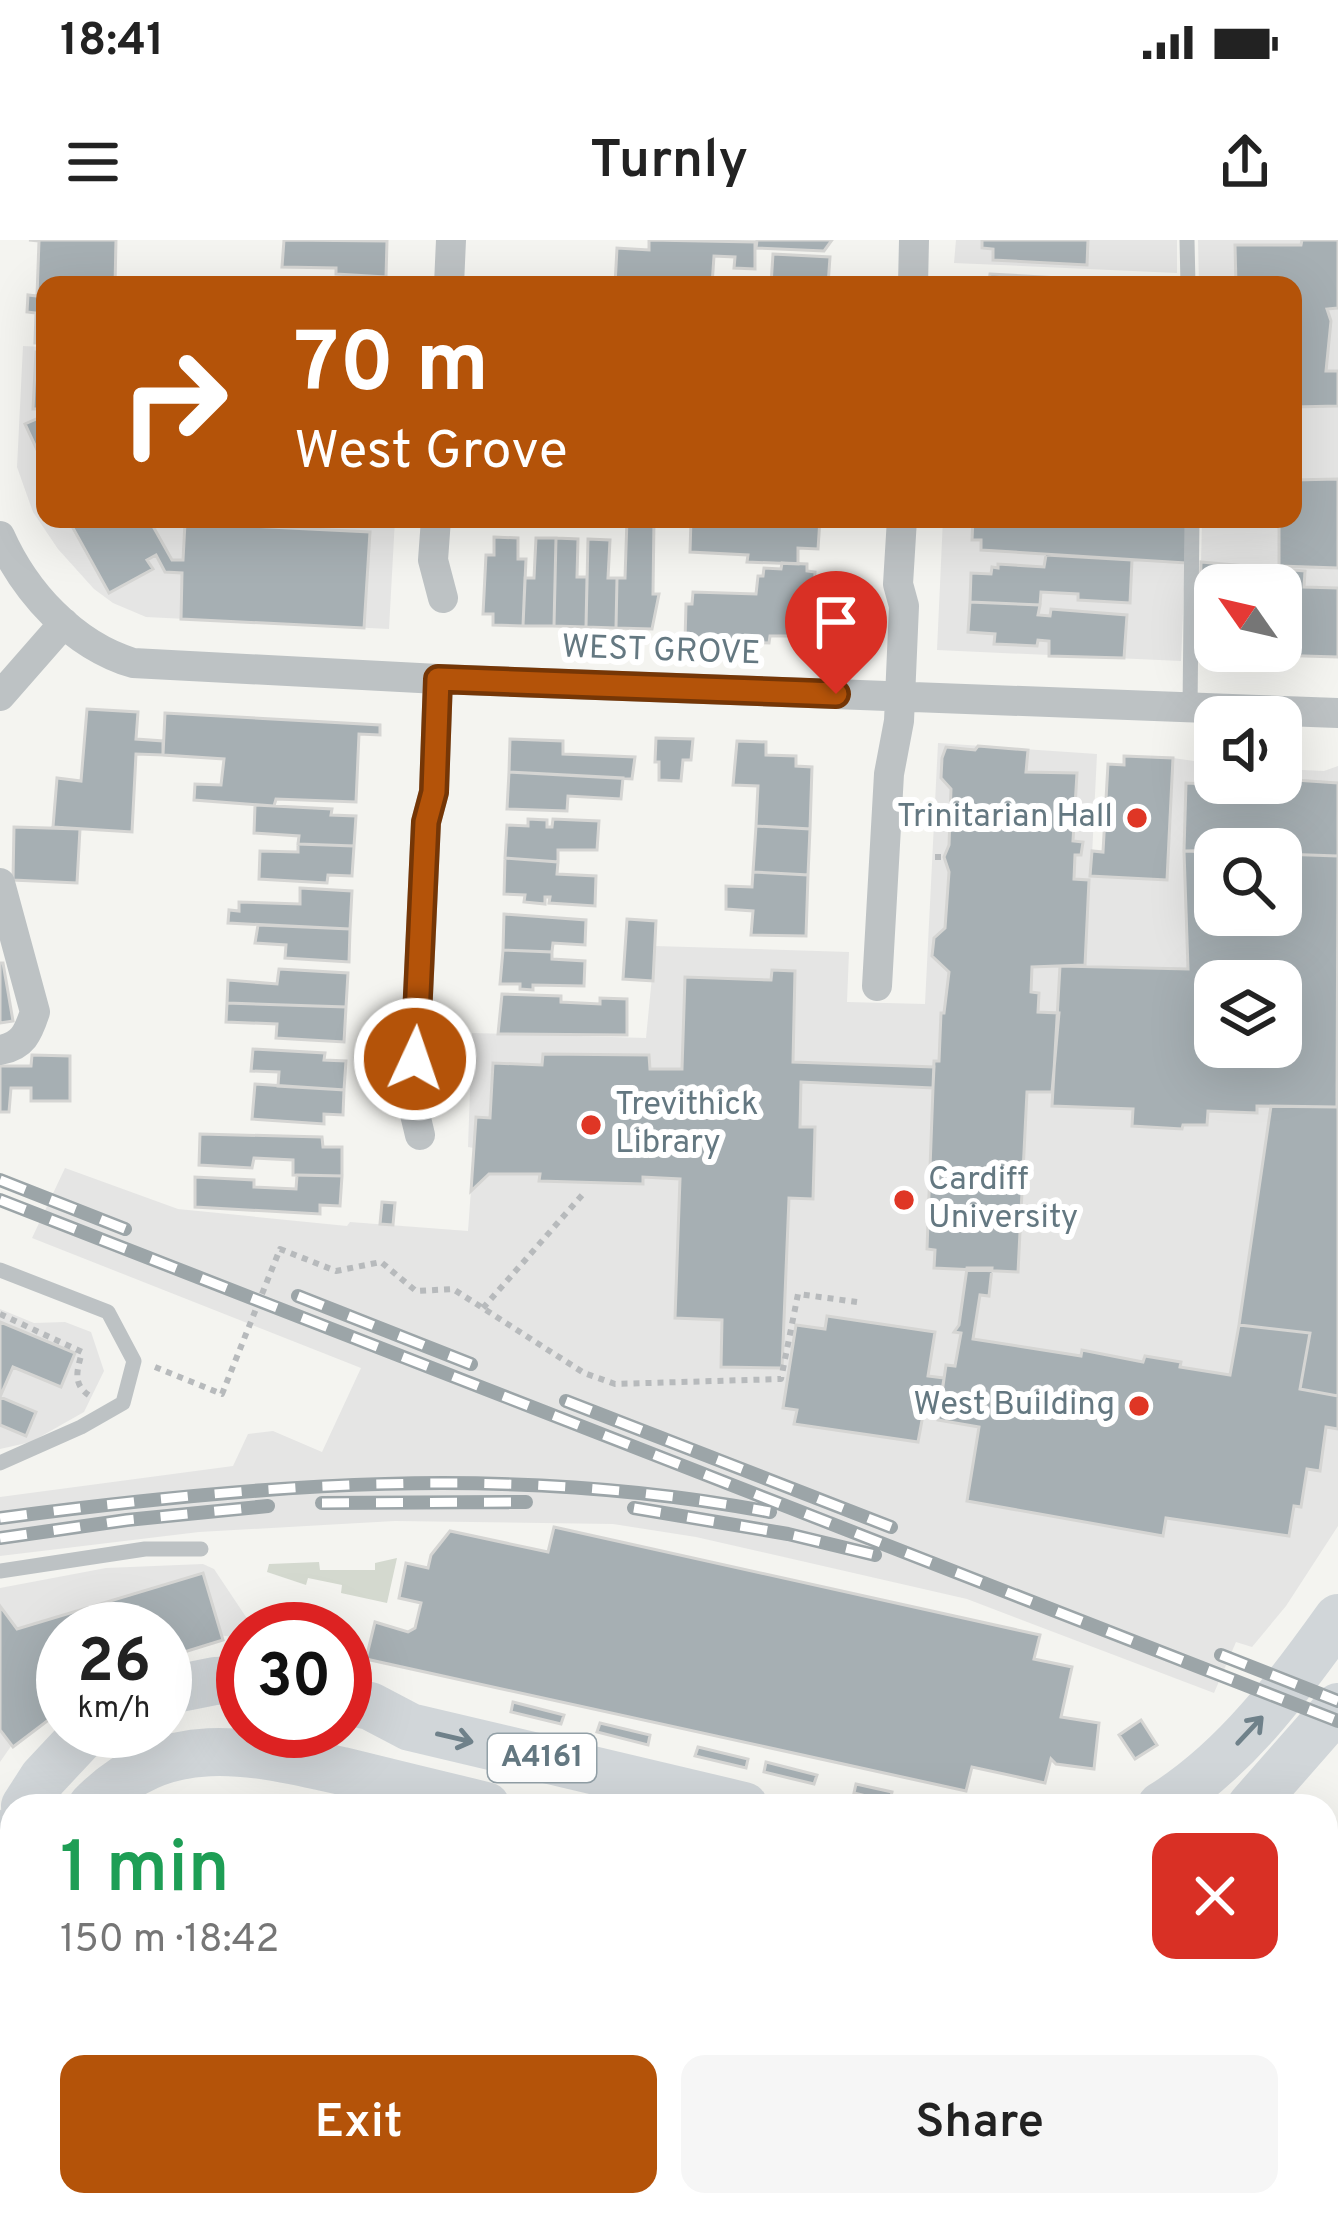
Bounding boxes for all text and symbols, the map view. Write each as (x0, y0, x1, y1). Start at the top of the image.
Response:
text: 18:41 (60, 14, 164, 71)
text: Turnly (590, 128, 748, 197)
icon: menu (60, 129, 126, 195)
icon: share (1212, 129, 1278, 195)
text: 70 m (294, 315, 489, 421)
icon: right (96, 324, 252, 480)
text: West Grove (294, 419, 568, 488)
north arrow (1194, 564, 1302, 672)
map controls (1194, 564, 1302, 1068)
pin (785, 571, 887, 694)
icon: arrive (803, 589, 869, 655)
street label: WEST GROVE (561, 628, 761, 676)
button: sound (1194, 696, 1302, 804)
place label: Trinitarian Hall (897, 797, 1113, 839)
marker: Trinitarian Hall (1124, 805, 1150, 831)
button: search (1194, 828, 1302, 936)
button: layers (1194, 960, 1302, 1068)
position arrow (352, 996, 478, 1122)
place label: Trevithick Library (615, 1085, 759, 1165)
marker: Trevithick Library (578, 1112, 604, 1138)
place label: Cardiff University (928, 1160, 1078, 1240)
marker: Cardiff University (891, 1187, 917, 1213)
place label: West Building (913, 1385, 1115, 1427)
marker: West Building (1126, 1393, 1152, 1419)
speed limit sign: 30 (216, 1602, 372, 1758)
text: 26 (77, 1627, 151, 1703)
text: km/h (78, 1691, 150, 1728)
one-way arrow (1235, 1716, 1263, 1745)
one-way arrow (435, 1728, 473, 1750)
road number: A4161 (488, 1734, 596, 1782)
text: 1 min (60, 1826, 230, 1918)
button: close (1152, 1833, 1278, 1959)
text: 150 m · 18:42 (60, 1917, 280, 1966)
button: Exit (60, 2055, 657, 2193)
button: Share (681, 2055, 1278, 2193)

